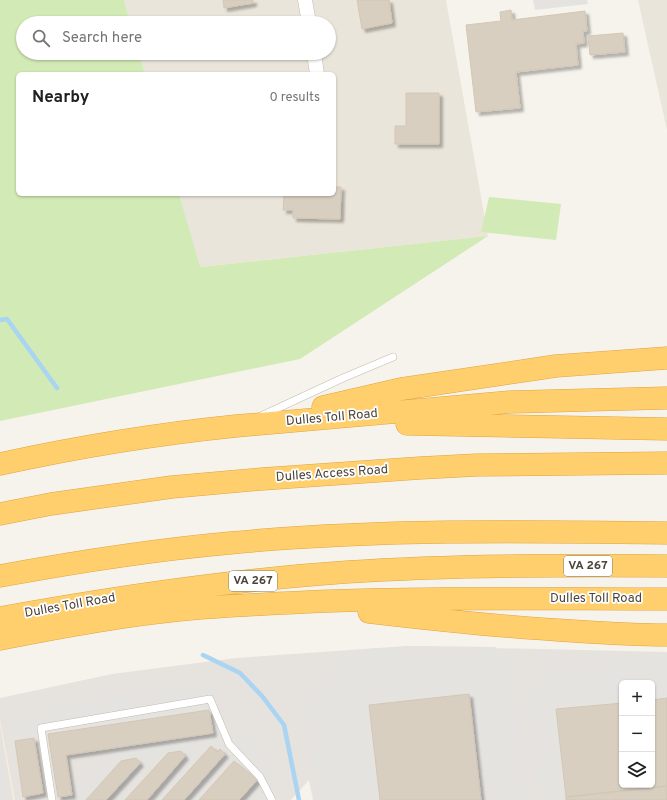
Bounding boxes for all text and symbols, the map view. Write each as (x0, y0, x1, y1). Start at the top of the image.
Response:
search box (16, 16, 336, 60)
icon: search (30, 27, 52, 49)
text: Search here (62, 29, 142, 48)
text: Nearby (32, 87, 89, 109)
text: 0 results (269, 90, 320, 106)
street label: Dulles Toll Road (285, 406, 379, 430)
street label: Dulles Access Road (275, 462, 389, 486)
road number: VA 267 (564, 556, 612, 576)
road number: VA 267 (229, 571, 277, 591)
street label: Dulles Toll Road (23, 590, 117, 622)
street label: Dulles Toll Road (550, 591, 642, 607)
map controls (619, 680, 655, 788)
button: + (619, 680, 655, 716)
button: − (619, 716, 655, 752)
button: layers (619, 752, 655, 788)

